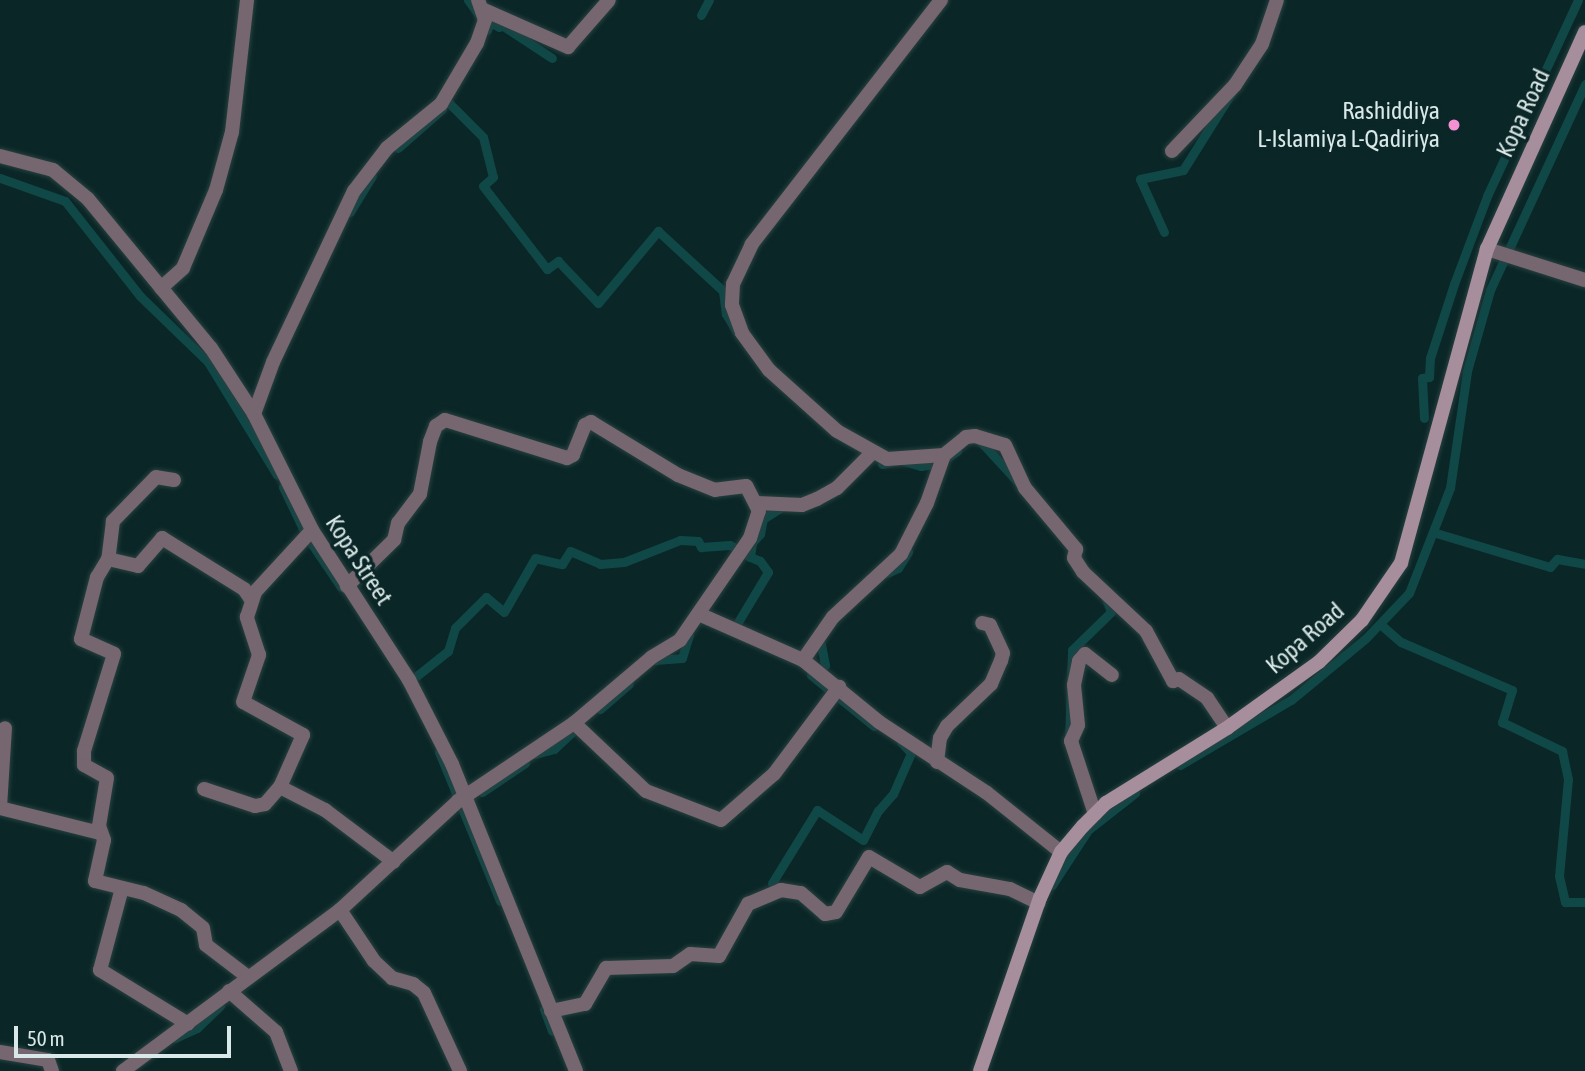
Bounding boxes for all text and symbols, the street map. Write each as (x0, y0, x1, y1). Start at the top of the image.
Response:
street label: Kopa Road (1490, 64, 1556, 162)
place label: Rashiddiya L-Islamiya L-Qadiriya (1257, 97, 1440, 153)
marker: Rashiddiya L-Islamiya L-Qadiriya (1446, 117, 1462, 133)
street label: Kopa Street (319, 510, 399, 610)
street label: Kopa Road (1260, 596, 1350, 680)
scale bar (18, 1012, 234, 1056)
text: 50 m (27, 1026, 65, 1050)

